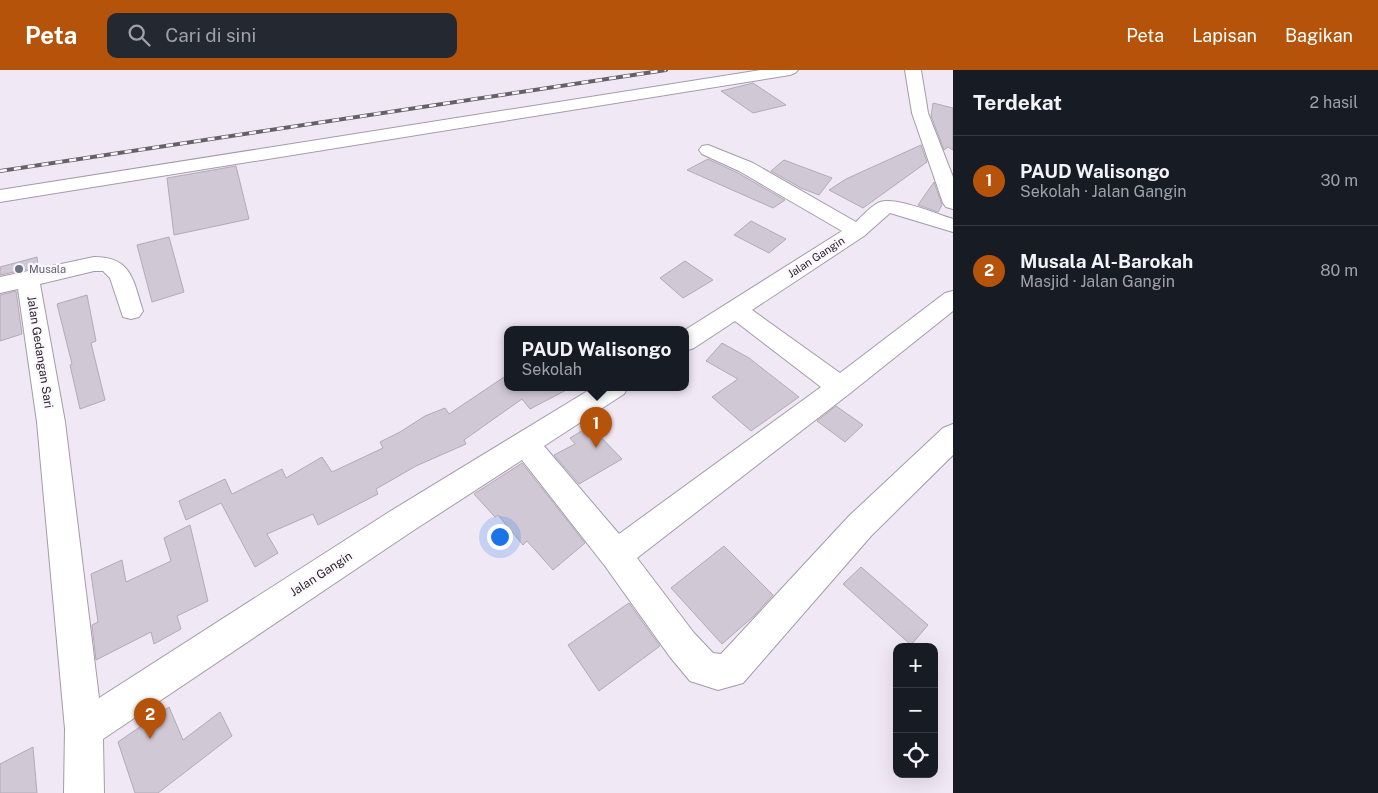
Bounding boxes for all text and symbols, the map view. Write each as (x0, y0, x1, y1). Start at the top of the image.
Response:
search box (107, 13, 457, 58)
text: Peta (25, 21, 77, 49)
icon: search (125, 21, 153, 49)
text: Cari di sini (165, 24, 256, 46)
text: Peta (1126, 25, 1164, 46)
text: Lapisan (1192, 25, 1257, 46)
text: Bagikan (1285, 25, 1353, 46)
text: Terdekat (973, 90, 1062, 115)
text: 2 hasil (1310, 93, 1358, 112)
text: PAUD Walisongo (1020, 160, 1170, 182)
text: 1 (986, 171, 992, 190)
text: 30 m (1321, 171, 1358, 190)
text: Sekolah · Jalan Gangin (1020, 182, 1186, 201)
street label: Jalan Gangin (785, 234, 847, 280)
text: Musala Al-Barokah (1020, 250, 1193, 272)
text: 2 (984, 261, 994, 280)
text: 80 m (1320, 261, 1358, 280)
marker: Musala (13, 263, 25, 275)
place label: Musala (29, 263, 66, 275)
text: Masjid · Jalan Gangin (1020, 272, 1175, 291)
street label: Jalan Gedangan Sari (24, 295, 56, 409)
popup (504, 326, 689, 391)
text: PAUD Walisongo (522, 338, 671, 360)
text: Sekolah (522, 360, 582, 379)
pin: 1 (580, 407, 612, 448)
your location (487, 524, 513, 550)
street label: Jalan Gangin (287, 549, 355, 599)
map controls (893, 643, 938, 778)
button: + (893, 643, 938, 688)
button: − (893, 688, 938, 733)
pin: 2 (134, 698, 166, 739)
button: locate (893, 733, 938, 778)

